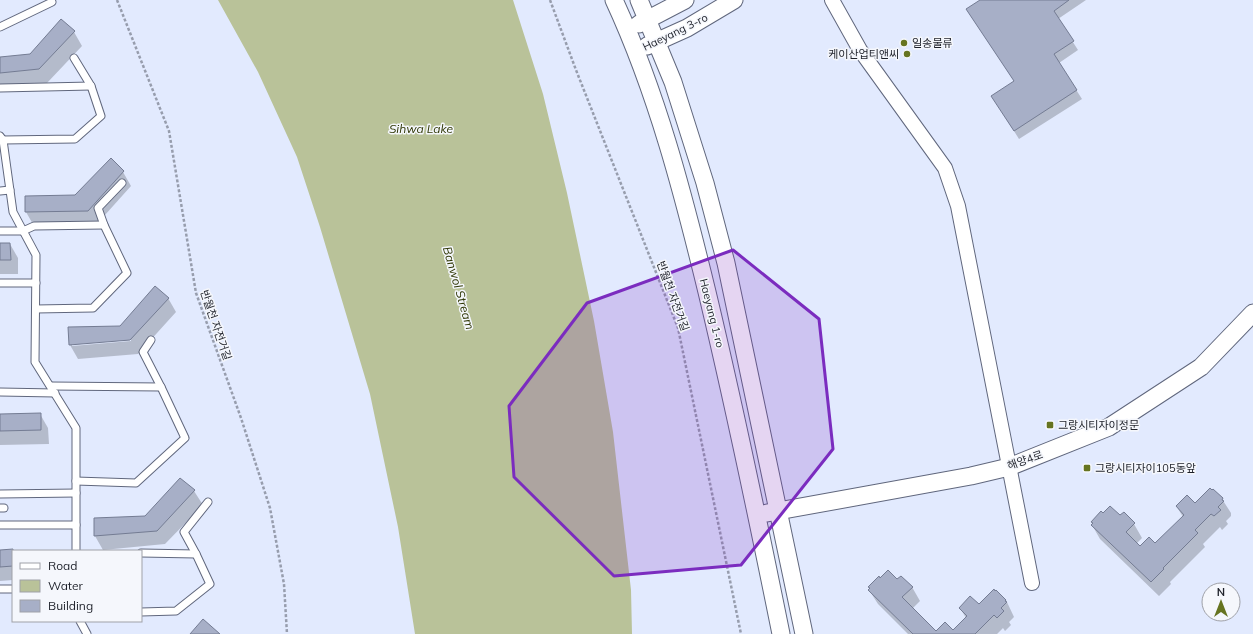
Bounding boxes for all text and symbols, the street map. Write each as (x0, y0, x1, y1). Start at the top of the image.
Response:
street label: Haeyang 3-ro (640, 10, 710, 54)
place label: 일송물류 (912, 36, 952, 50)
marker: 일송물류 (899, 38, 909, 48)
place label: 케이산업티앤씨 (828, 47, 899, 61)
marker: 케이산업티앤씨 (902, 49, 912, 59)
water label: Sihwa Lake (389, 121, 454, 136)
water label: Banwol Stream (440, 245, 478, 331)
street label: 반월천 자전거길 (654, 259, 692, 333)
street label: Haeyang 1-ro (697, 277, 727, 349)
street label: 반월천 자전거길 (197, 288, 235, 362)
place label: 그랑시티자이정문 (1058, 418, 1139, 432)
marker: 그랑시티자이정문 (1045, 420, 1055, 430)
street label: 해양4로 (1005, 447, 1045, 473)
place label: 그랑시티자이105동앞 (1095, 461, 1196, 475)
marker: 그랑시티자이105동앞 (1082, 463, 1092, 473)
legend (12, 550, 142, 622)
text: Road (48, 558, 77, 573)
text: Water (48, 578, 84, 593)
north arrow (1201, 582, 1241, 622)
text: N (1217, 585, 1225, 599)
text: Building (48, 598, 93, 613)

